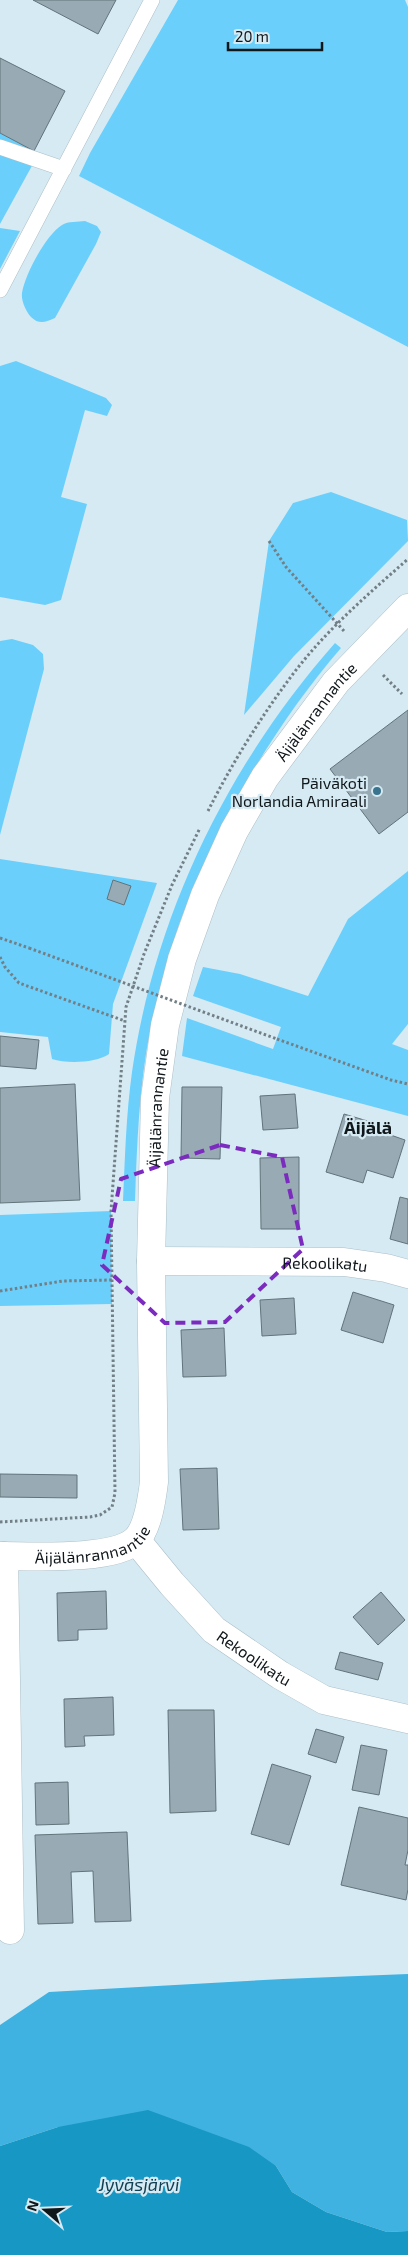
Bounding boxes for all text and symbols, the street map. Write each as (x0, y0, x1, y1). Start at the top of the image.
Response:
scale bar (228, 20, 322, 52)
text: 20 m (235, 27, 269, 45)
street label: Äijälänrannantie (271, 658, 360, 764)
place label: Päiväkoti Norlandia Amiraali (232, 773, 367, 810)
marker: Päiväkoti Norlandia Amiraali (371, 785, 383, 797)
street label: Äijälänrannantie (144, 1047, 171, 1168)
district label: Äijälä (344, 1116, 392, 1138)
street label: Rekoolikatu (282, 1252, 369, 1275)
street label: Äijälänrannantie (35, 1522, 153, 1567)
street label: Rekoolikatu (214, 1626, 295, 1689)
water label: Jyväsjärvi (98, 2173, 180, 2195)
north arrow (20, 2185, 70, 2235)
text: N (23, 2198, 42, 2213)

